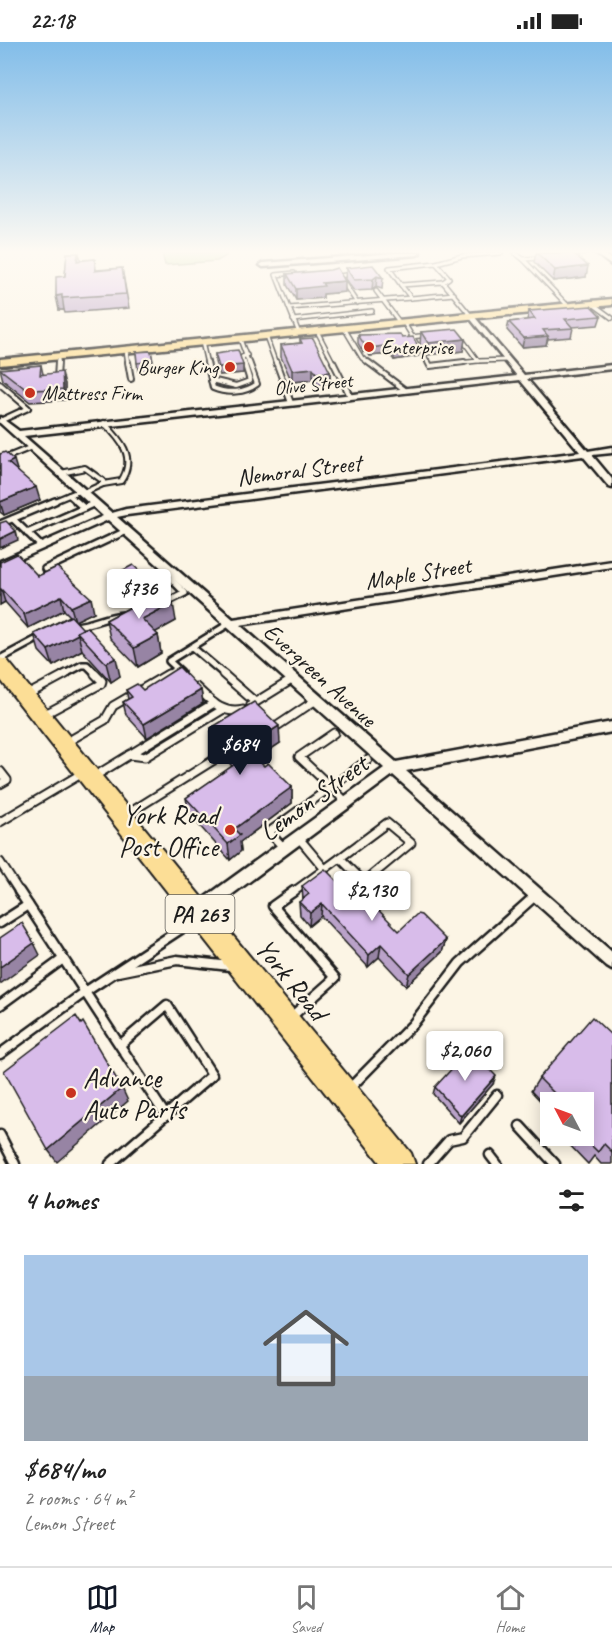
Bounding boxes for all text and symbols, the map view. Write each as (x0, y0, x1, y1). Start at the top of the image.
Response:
text: 22:18 (30, 7, 74, 35)
place label: Enterprise (381, 335, 454, 360)
marker: Enterprise (362, 340, 376, 354)
place label: Burger King (138, 355, 220, 380)
marker: Burger King (223, 360, 237, 374)
street label: Olive Street (273, 368, 356, 401)
place label: Mattress Firm (42, 381, 144, 406)
marker: Mattress Firm (23, 386, 37, 400)
street label: Nemoral Street (235, 447, 366, 493)
street label: Maple Street (363, 550, 475, 596)
pin: $736 (103, 569, 175, 620)
text: $736 (121, 576, 157, 601)
street label: Evergreen Avenue (257, 617, 384, 735)
pin: $684 (204, 725, 276, 776)
text: $684 (222, 732, 258, 757)
street label: Lemon Street (252, 744, 377, 849)
place label: York Road Post Office (119, 797, 222, 864)
marker: York Road Post Office (223, 823, 237, 837)
pin: $2,130 (323, 871, 421, 922)
text: $2,130 (348, 878, 396, 903)
road number: PA 263 (166, 895, 234, 933)
street label: York Road (248, 931, 338, 1031)
pin: $2,060 (416, 1031, 514, 1082)
text: $2,060 (440, 1038, 490, 1063)
place label: Advance Auto Parts (83, 1060, 188, 1127)
marker: Advance Auto Parts (64, 1086, 78, 1100)
north arrow (540, 1092, 594, 1146)
map controls (540, 1092, 594, 1146)
text: 4 homes (24, 1184, 97, 1217)
icon: filters (555, 1184, 588, 1217)
icon: home (252, 1294, 360, 1402)
text: $684/mo (24, 1453, 105, 1486)
text: 2 rooms · 64 m² (24, 1486, 132, 1511)
text: Lemon Street (24, 1511, 114, 1536)
tab: Map (86, 1581, 119, 1637)
tab: Saved (290, 1581, 323, 1637)
tab: Home (494, 1581, 527, 1637)

